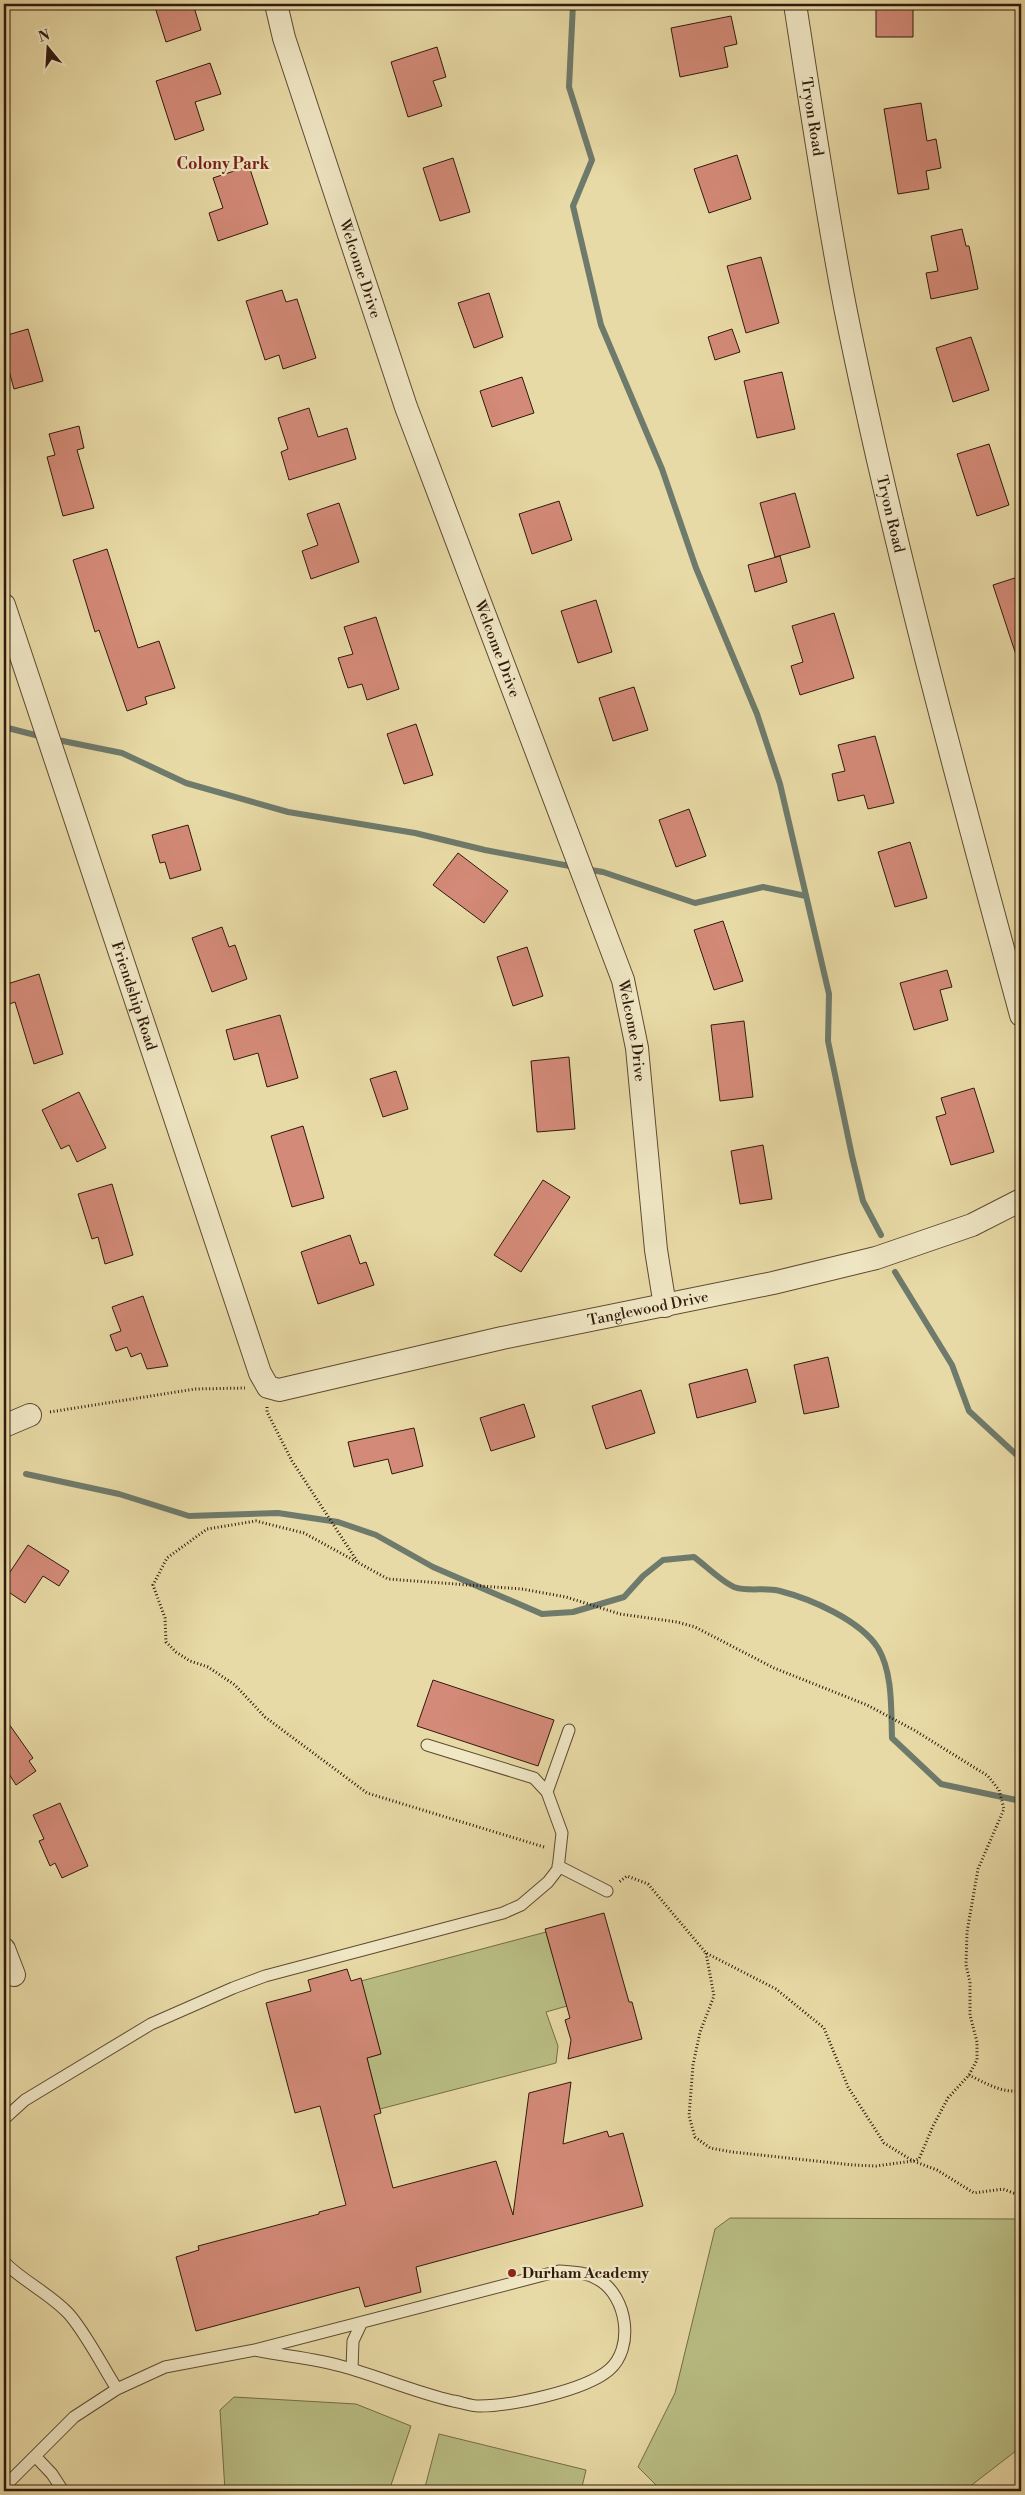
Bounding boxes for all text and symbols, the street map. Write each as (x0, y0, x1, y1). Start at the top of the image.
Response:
north arrow (22, 22, 72, 72)
text: N (36, 26, 52, 47)
street label: Tryon Road (797, 76, 828, 158)
district label: Colony Park (177, 154, 270, 174)
street label: Welcome Drive (335, 216, 385, 321)
street label: Tryon Road (872, 473, 909, 555)
street label: Welcome Drive (470, 596, 525, 700)
street label: Friendship Road (107, 939, 161, 1053)
street label: Welcome Drive (614, 977, 650, 1082)
street label: Tanglewood Drive (586, 1287, 710, 1330)
place label: Durham Academy (522, 2264, 649, 2283)
marker: Durham Academy (506, 2267, 518, 2279)

